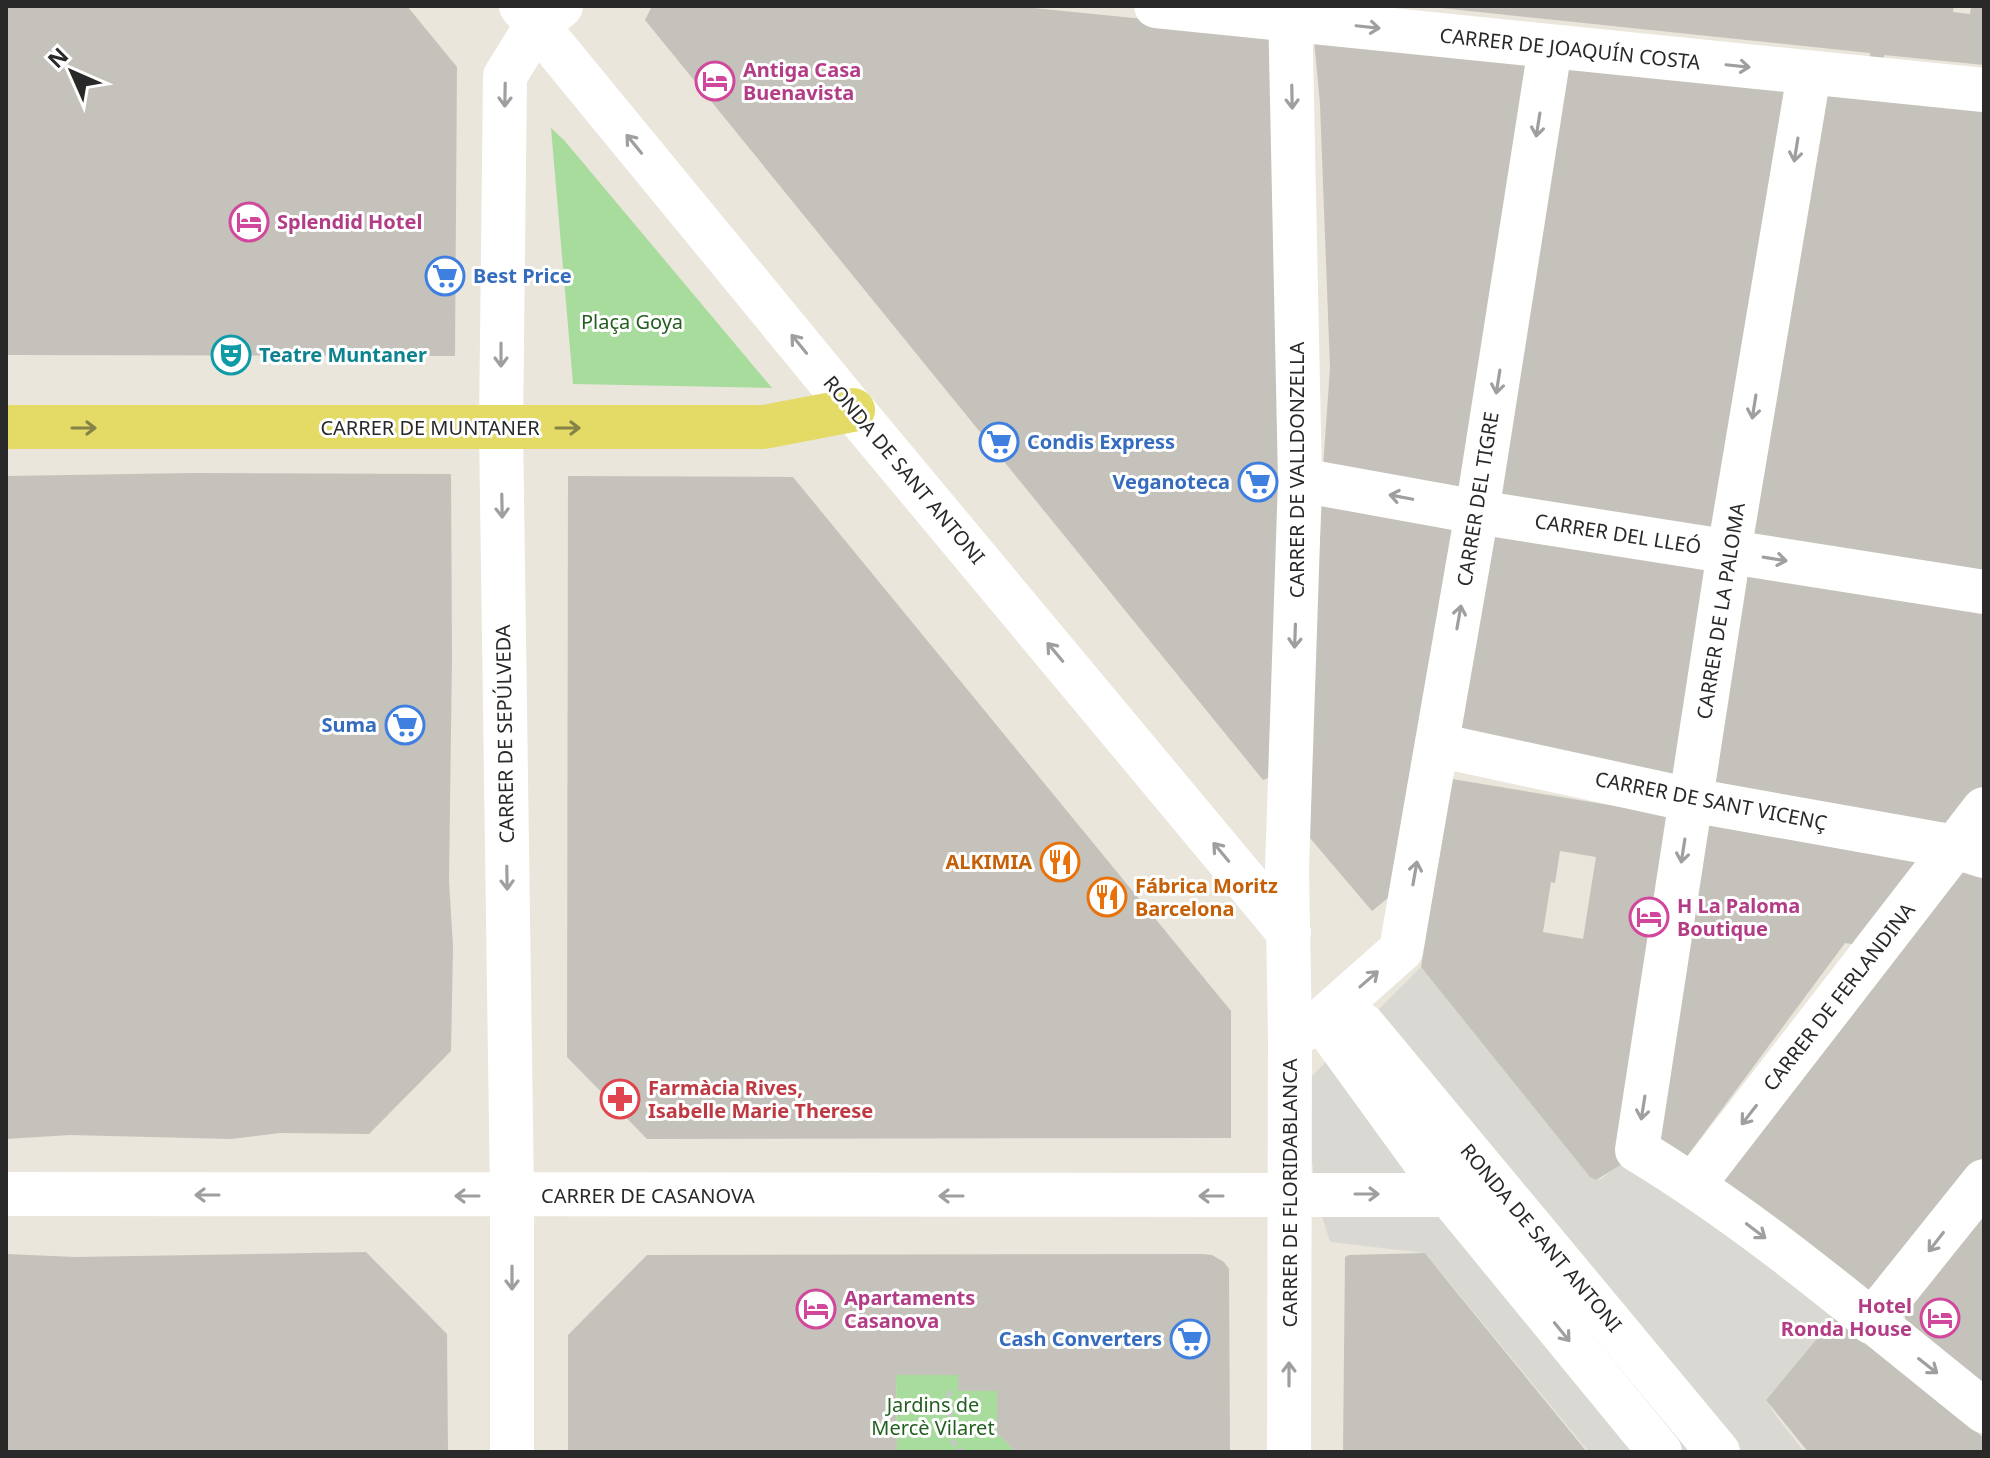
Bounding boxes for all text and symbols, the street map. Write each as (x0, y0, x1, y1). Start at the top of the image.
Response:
one-way arrow (1354, 20, 1381, 35)
street label: CARRER DE JOAQUÍN COSTA (1438, 21, 1702, 76)
north arrow (32, 32, 112, 112)
text: N (40, 40, 74, 74)
place label: Antiga Casa Buenavista (743, 56, 861, 106)
one-way arrow (1724, 59, 1751, 74)
hotel icon: Antiga Casa Buenavista (694, 60, 736, 102)
one-way arrow (497, 81, 513, 108)
one-way arrow (1284, 83, 1300, 110)
one-way arrow (1530, 111, 1545, 137)
one-way arrow (625, 134, 643, 154)
one-way arrow (1788, 137, 1803, 163)
hotel icon: Splendid Hotel (228, 201, 270, 243)
place label: Splendid Hotel (277, 208, 422, 235)
supermarket icon: Best Price (424, 255, 466, 297)
place label: Best Price (473, 262, 572, 289)
park label: Plaça Goya (581, 308, 683, 335)
theatre icon: Teatre Muntaner (210, 334, 252, 376)
one-way arrow (790, 335, 808, 355)
place label: Teatre Muntaner (259, 341, 427, 368)
one-way arrow (493, 341, 509, 368)
street label: CARRER DE VALLDONZELLA (1283, 341, 1310, 598)
one-way arrow (1489, 368, 1504, 394)
street label: RONDA DE SANT ANTONI (818, 370, 991, 569)
one-way arrow (1745, 394, 1760, 419)
street label: CARRER DEL TIGRE (1450, 410, 1505, 588)
street label: CARRER DE MUNTANER (320, 414, 540, 441)
one-way arrow (70, 420, 97, 436)
one-way arrow (554, 420, 581, 436)
supermarket icon: Condis Express (978, 421, 1020, 463)
place label: Condis Express (1027, 428, 1175, 455)
supermarket icon: Veganoteca (1237, 461, 1279, 503)
place label: Veganoteca (1112, 468, 1230, 495)
one-way arrow (1388, 489, 1414, 504)
one-way arrow (494, 492, 509, 519)
street label: CARRER DE LA PALOMA (1690, 500, 1751, 721)
street label: CARRER DEL LLEÓ (1533, 507, 1703, 560)
one-way arrow (1762, 553, 1788, 568)
one-way arrow (1452, 605, 1467, 630)
one-way arrow (1288, 622, 1303, 649)
street label: CARRER DE SEPÚLVEDA (489, 624, 520, 844)
one-way arrow (1046, 642, 1064, 662)
supermarket icon: Suma (384, 704, 426, 746)
place label: Suma (322, 711, 377, 738)
street label: CARRER DE SANT VICENÇ (1593, 765, 1830, 836)
one-way arrow (1675, 838, 1690, 863)
restaurant icon: ALKIMIA (1039, 841, 1081, 883)
one-way arrow (1212, 842, 1230, 862)
place label: ALKIMIA (945, 848, 1032, 875)
one-way arrow (1408, 861, 1423, 887)
one-way arrow (499, 864, 515, 891)
place label: Fábrica Moritz Barcelona (1135, 872, 1278, 922)
restaurant icon: Fábrica Moritz Barcelona (1086, 876, 1128, 918)
place label: H La Paloma Boutique (1677, 892, 1800, 942)
hotel icon: H La Paloma Boutique (1628, 896, 1670, 938)
street label: CARRER DE FERLANDINA (1757, 897, 1921, 1096)
one-way arrow (1359, 970, 1379, 988)
street label: CARRER DE FLORIDABLANCA (1276, 1058, 1303, 1328)
place label: Farmàcia Rives, Isabelle Marie Therese (648, 1074, 873, 1124)
pharmacy icon: Farmàcia Rives, Isabelle Marie Therese (599, 1078, 641, 1120)
one-way arrow (1635, 1095, 1650, 1120)
one-way arrow (1740, 1103, 1757, 1125)
street label: RONDA DE SANT ANTONI (1455, 1138, 1628, 1337)
street label: CARRER DE CASANOVA (541, 1182, 755, 1209)
one-way arrow (1353, 1186, 1380, 1202)
one-way arrow (194, 1187, 221, 1203)
one-way arrow (454, 1188, 481, 1204)
one-way arrow (938, 1188, 965, 1204)
one-way arrow (1198, 1188, 1225, 1204)
one-way arrow (1745, 1223, 1766, 1240)
one-way arrow (1927, 1231, 1944, 1252)
one-way arrow (504, 1264, 520, 1291)
place label: Apartaments Casanova (844, 1284, 975, 1334)
hotel icon: Apartaments Casanova (795, 1288, 837, 1330)
place label: Hotel Ronda House (1781, 1292, 1912, 1342)
hotel icon: Hotel Ronda House (1919, 1297, 1961, 1339)
supermarket icon: Cash Converters (1169, 1318, 1211, 1360)
one-way arrow (1553, 1322, 1571, 1343)
place label: Cash Converters (999, 1325, 1162, 1352)
one-way arrow (1917, 1358, 1938, 1375)
one-way arrow (1281, 1361, 1297, 1388)
park label: Jardins de Mercè Vilaret (871, 1391, 995, 1441)

